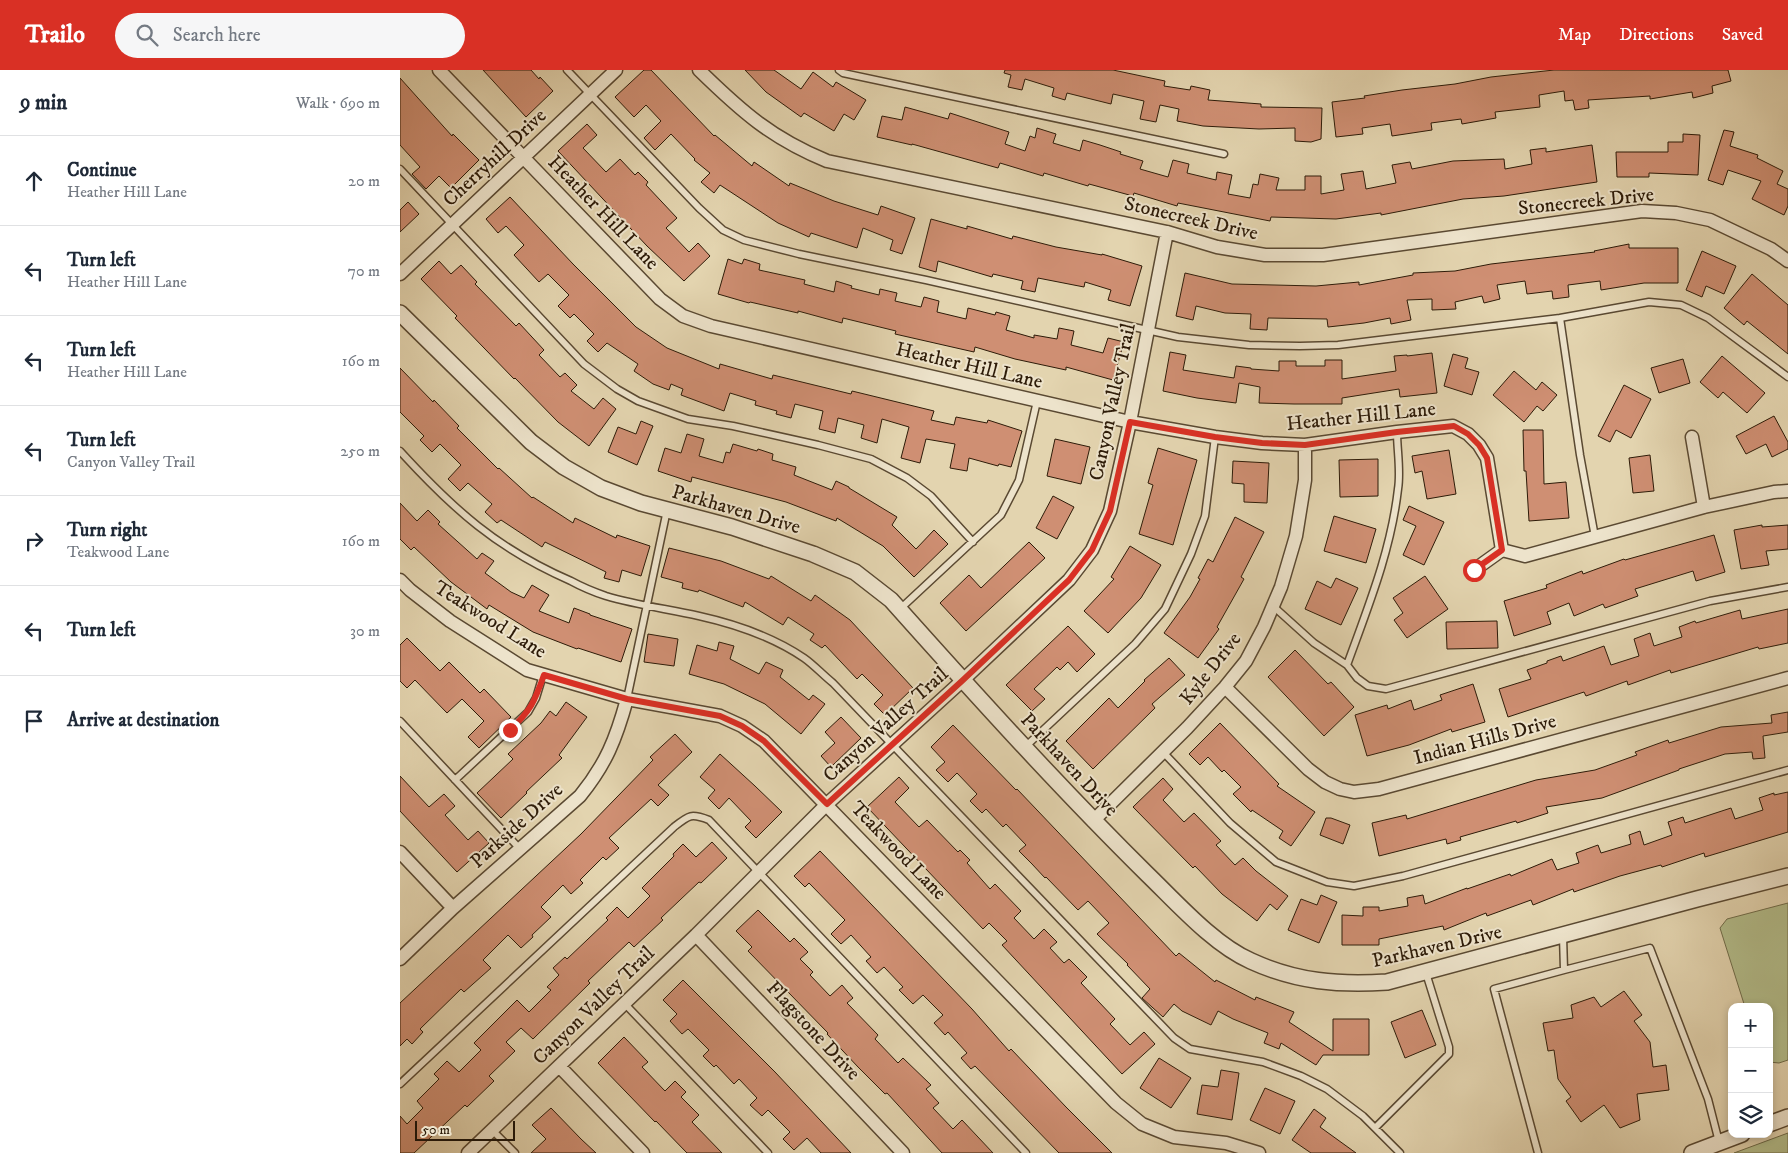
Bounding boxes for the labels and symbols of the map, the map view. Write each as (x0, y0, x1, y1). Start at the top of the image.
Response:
street label: Cherryhill Drive (438, 104, 552, 212)
street label: Heather Hill Lane (542, 150, 664, 276)
street label: Stonecreek Drive (1517, 182, 1655, 222)
street label: Stonecreek Drive (1122, 191, 1260, 247)
street label: Canyon Valley Trail (1084, 321, 1142, 483)
street label: Heather Hill Lane (893, 337, 1045, 395)
street label: Heather Hill Lane (1285, 397, 1437, 437)
street label: Parkhaven Drive (669, 480, 803, 540)
route start (1463, 559, 1486, 582)
street label: Teakwood Lane (429, 576, 551, 664)
street label: Kyle Drive (1175, 628, 1247, 710)
street label: Canyon Valley Trail (818, 662, 954, 788)
street label: Parkhaven Drive (1015, 708, 1123, 822)
street label: Indian Hills Drive (1411, 709, 1559, 771)
route end (499, 719, 522, 742)
street label: Parkside Drive (465, 778, 569, 874)
street label: Teakwood Lane (845, 796, 951, 906)
street label: Parkhaven Drive (1370, 920, 1504, 974)
street label: Canyon Valley Trail (528, 941, 660, 1071)
street label: Flagstone Drive (761, 976, 865, 1086)
scale bar (415, 1118, 515, 1141)

